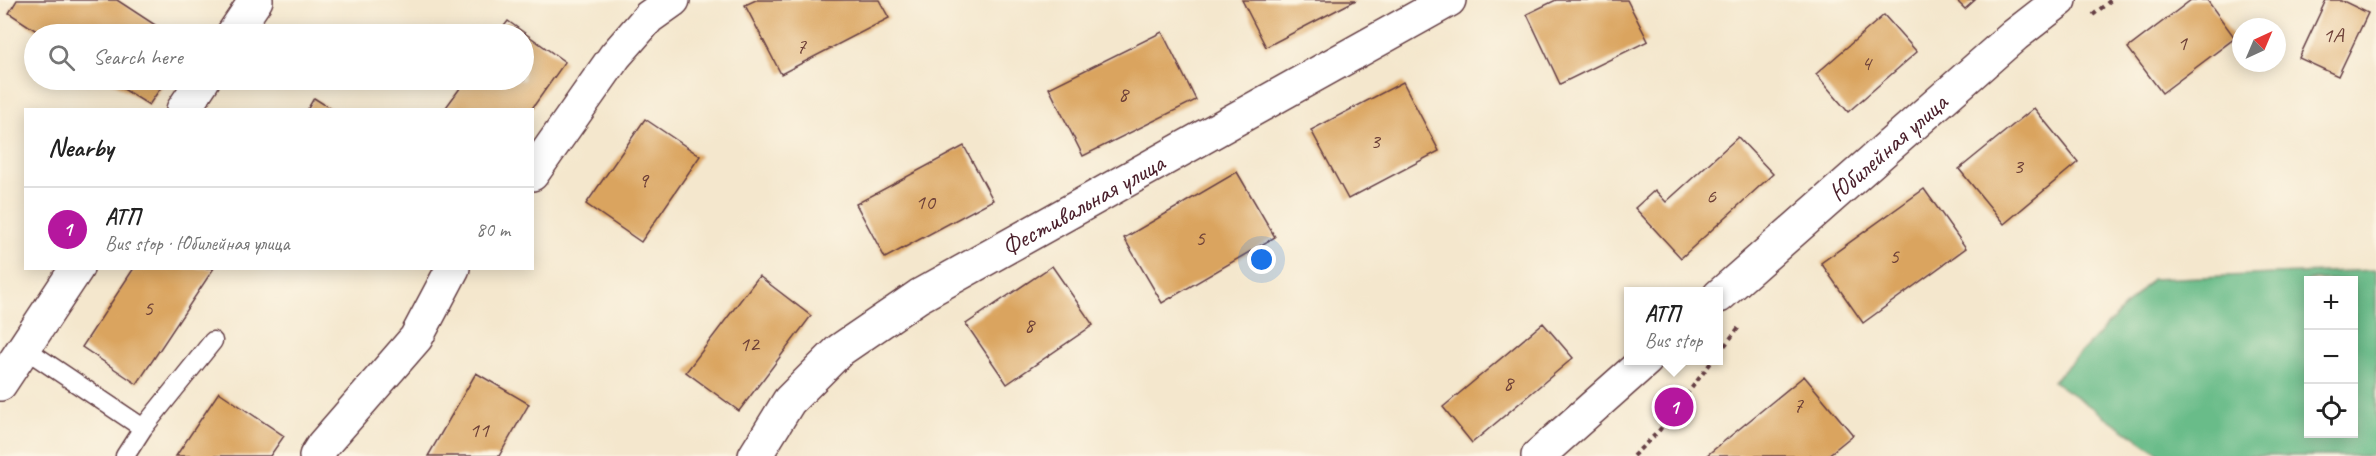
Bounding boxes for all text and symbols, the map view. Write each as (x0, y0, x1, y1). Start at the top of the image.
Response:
north arrow (2232, 18, 2286, 72)
house number: 1А (2323, 21, 2344, 49)
search box (24, 24, 534, 90)
house number: 1 (2177, 29, 2188, 57)
house number: 7 (796, 32, 807, 60)
icon: search (45, 41, 78, 74)
text: Search here (93, 43, 183, 71)
house number: 4 (1861, 49, 1873, 77)
house number: 8 (1118, 80, 1130, 108)
street label: Юбилейная улица (1821, 85, 1955, 208)
house number: 3 (1370, 127, 1382, 155)
text: Nearby (48, 131, 113, 164)
street label: Фестивальная улица (995, 145, 1171, 263)
house number: 3 (2013, 152, 2025, 180)
house number: 9 (638, 166, 650, 194)
house number: 6 (1706, 182, 1717, 210)
house number: 10 (915, 188, 937, 216)
text: АТП (105, 203, 140, 231)
text: 1 (63, 217, 72, 242)
text: 80 m (476, 217, 510, 242)
house number: 5 (1195, 224, 1206, 252)
text: Bus stop · Юбилейная улица (105, 231, 289, 256)
house number: 5 (1889, 242, 1900, 270)
your location (1247, 245, 1276, 274)
map controls (2304, 276, 2358, 438)
button: + (2304, 276, 2358, 330)
popup (1624, 287, 1723, 365)
house number: 5 (143, 294, 154, 322)
text: АТП (1645, 300, 1680, 328)
house number: 8 (1024, 311, 1036, 339)
text: Bus stop (1645, 328, 1702, 353)
house number: 12 (739, 330, 761, 358)
button: − (2304, 330, 2358, 384)
house number: 8 (1503, 369, 1515, 397)
pin: 1 (1654, 384, 1694, 430)
button: locate (2304, 384, 2358, 438)
house number: 7 (1793, 391, 1804, 419)
house number: 11 (469, 416, 490, 444)

